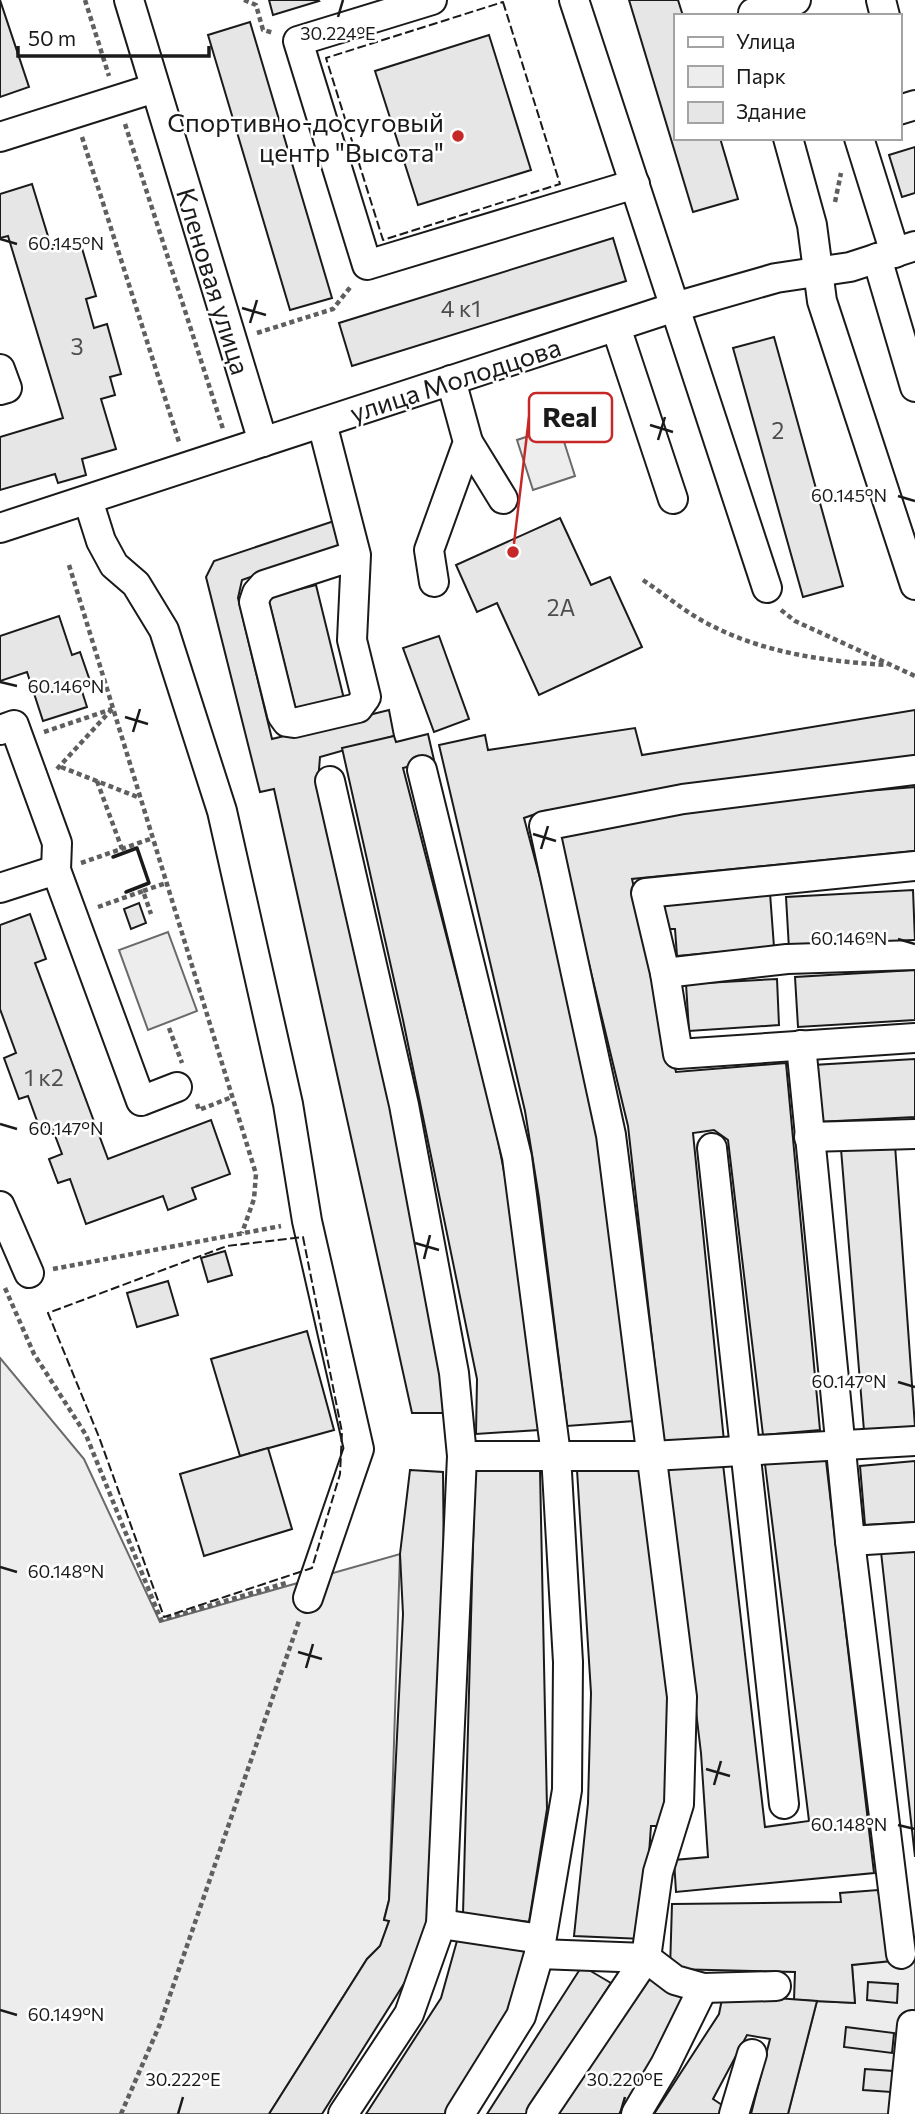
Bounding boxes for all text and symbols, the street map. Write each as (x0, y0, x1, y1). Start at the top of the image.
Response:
scale bar (18, 14, 208, 58)
legend (674, 14, 901, 140)
text: 30.224°E (300, 22, 376, 44)
text: 50 m (28, 25, 76, 50)
text: Улица (736, 28, 795, 53)
text: Парк (736, 63, 786, 88)
text: Здание (736, 98, 806, 123)
place label: Спортивно-досуговый центр "Высота" (167, 106, 444, 167)
marker: Спортивно-досуговый центр "Высота" (450, 128, 466, 144)
street label: Кленовая улица (171, 184, 257, 378)
text: 60.145°N (28, 232, 104, 254)
house number: 4 к1 (441, 294, 481, 322)
street label: улица Молодцова (346, 330, 564, 428)
house number: 3 (70, 332, 84, 360)
callout: Real (529, 393, 612, 442)
text: Real (542, 399, 598, 433)
house number: 2 (772, 416, 784, 444)
text: 60.145°N (811, 484, 887, 506)
house number: 2А (547, 593, 575, 621)
text: 60.146°N (28, 675, 104, 697)
text: 60.146°N (811, 927, 887, 949)
house number: 1 к2 (24, 1063, 64, 1091)
text: 60.147°N (28, 1117, 104, 1139)
text: 60.147°N (811, 1370, 887, 1392)
text: 60.148°N (28, 1560, 104, 1582)
text: 60.148°N (811, 1813, 887, 1835)
text: 60.149°N (28, 2003, 104, 2025)
text: 30.222°E (145, 2068, 221, 2090)
text: 30.220°E (587, 2068, 663, 2090)

